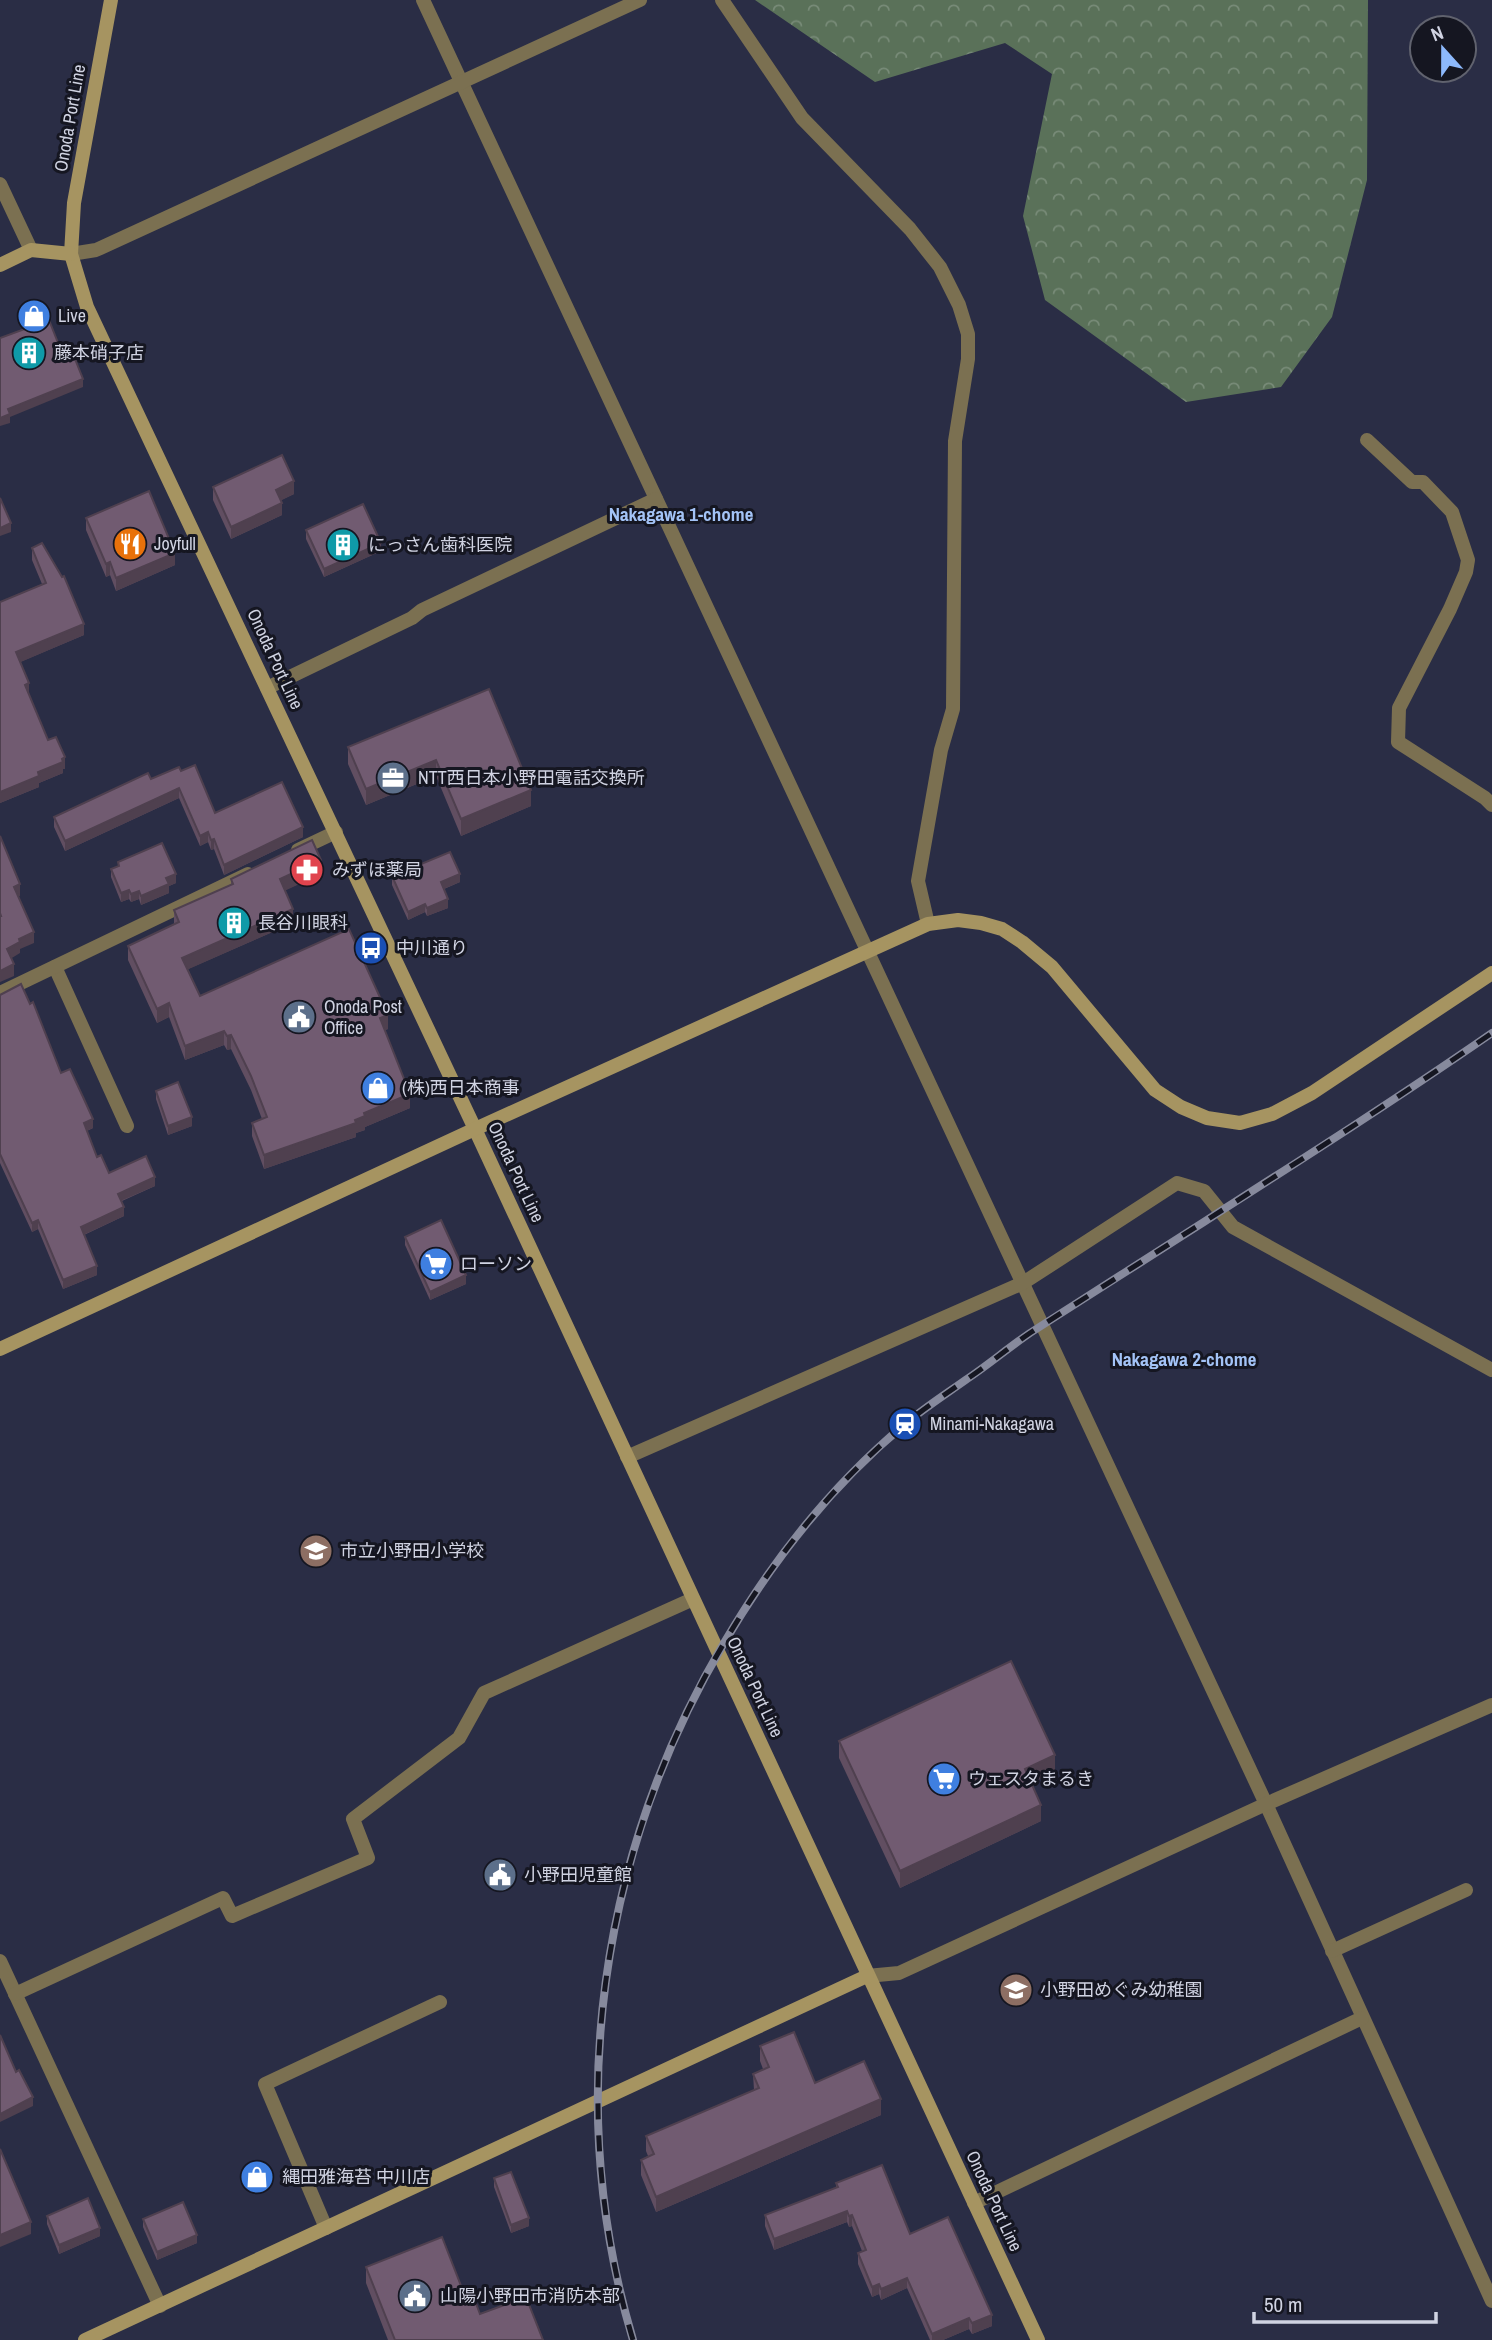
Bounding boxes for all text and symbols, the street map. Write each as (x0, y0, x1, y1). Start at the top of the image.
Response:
north arrow (1408, 14, 1478, 84)
text: N (1427, 19, 1447, 47)
street label: Onoda Port Line (48, 62, 91, 173)
shop icon: Live (15, 297, 53, 335)
place label: Live (58, 303, 86, 328)
building icon: 藤本硝子店 (10, 334, 48, 372)
place label: 藤本硝子店 (54, 340, 144, 365)
district label: Nakagawa 1-chome (609, 501, 754, 527)
restaurant icon: Joyfull (111, 525, 149, 563)
building icon: にっさん歯科医院 (324, 526, 362, 564)
place label: Joyfull (154, 531, 196, 556)
place label: にっさん歯科医院 (368, 532, 512, 557)
street label: Onoda Port Line (241, 604, 310, 713)
office icon: NTT西日本小野田電話交換所 (374, 759, 412, 797)
place label: NTT西日本小野田電話交換所 (418, 765, 645, 790)
pharmacy icon: みずほ薬局 (288, 851, 326, 889)
place label: みずほ薬局 (332, 857, 422, 882)
building icon: 長谷川眼科 (215, 904, 253, 942)
place label: 長谷川眼科 (258, 910, 348, 935)
bus stop icon: 中川通り (352, 929, 390, 967)
place label: 中川通り (396, 935, 468, 960)
place label: Onoda Post Office (324, 994, 402, 1040)
public building icon: Onoda Post Office (280, 998, 318, 1036)
shop icon: (株)西日本商事 (359, 1069, 397, 1107)
place label: (株)西日本商事 (402, 1075, 520, 1100)
street label: Onoda Port Line (482, 1117, 551, 1226)
supermarket icon: ローソン (417, 1245, 455, 1283)
place label: ローソン (460, 1251, 532, 1276)
district label: Nakagawa 2-chome (1112, 1346, 1257, 1372)
station icon: Minami-Nakagawa (886, 1405, 924, 1443)
place label: Minami-Nakagawa (930, 1411, 1054, 1436)
school or university icon: 市立小野田小学校 (297, 1532, 335, 1570)
place label: 市立小野田小学校 (340, 1538, 484, 1563)
street label: Onoda Port Line (721, 1632, 790, 1741)
supermarket icon: ウェスタまるき (925, 1760, 963, 1798)
place label: ウェスタまるき (968, 1766, 1094, 1791)
public building icon: 小野田児童館 (481, 1856, 519, 1894)
place label: 小野田児童館 (524, 1862, 632, 1887)
school or university icon: 小野田めぐみ幼稚園 (997, 1971, 1035, 2009)
place label: 小野田めぐみ幼稚園 (1040, 1977, 1203, 2002)
street label: Onoda Port Line (960, 2146, 1029, 2255)
shop icon: 縄田雅海苔 中川店 (238, 2158, 276, 2196)
place label: 縄田雅海苔 中川店 (282, 2164, 430, 2189)
public building icon: 山陽小野田市消防本部 (396, 2277, 434, 2315)
scale bar (1254, 2280, 1436, 2324)
place label: 山陽小野田市消防本部 (440, 2283, 620, 2308)
text: 50 m (1264, 2290, 1302, 2319)

